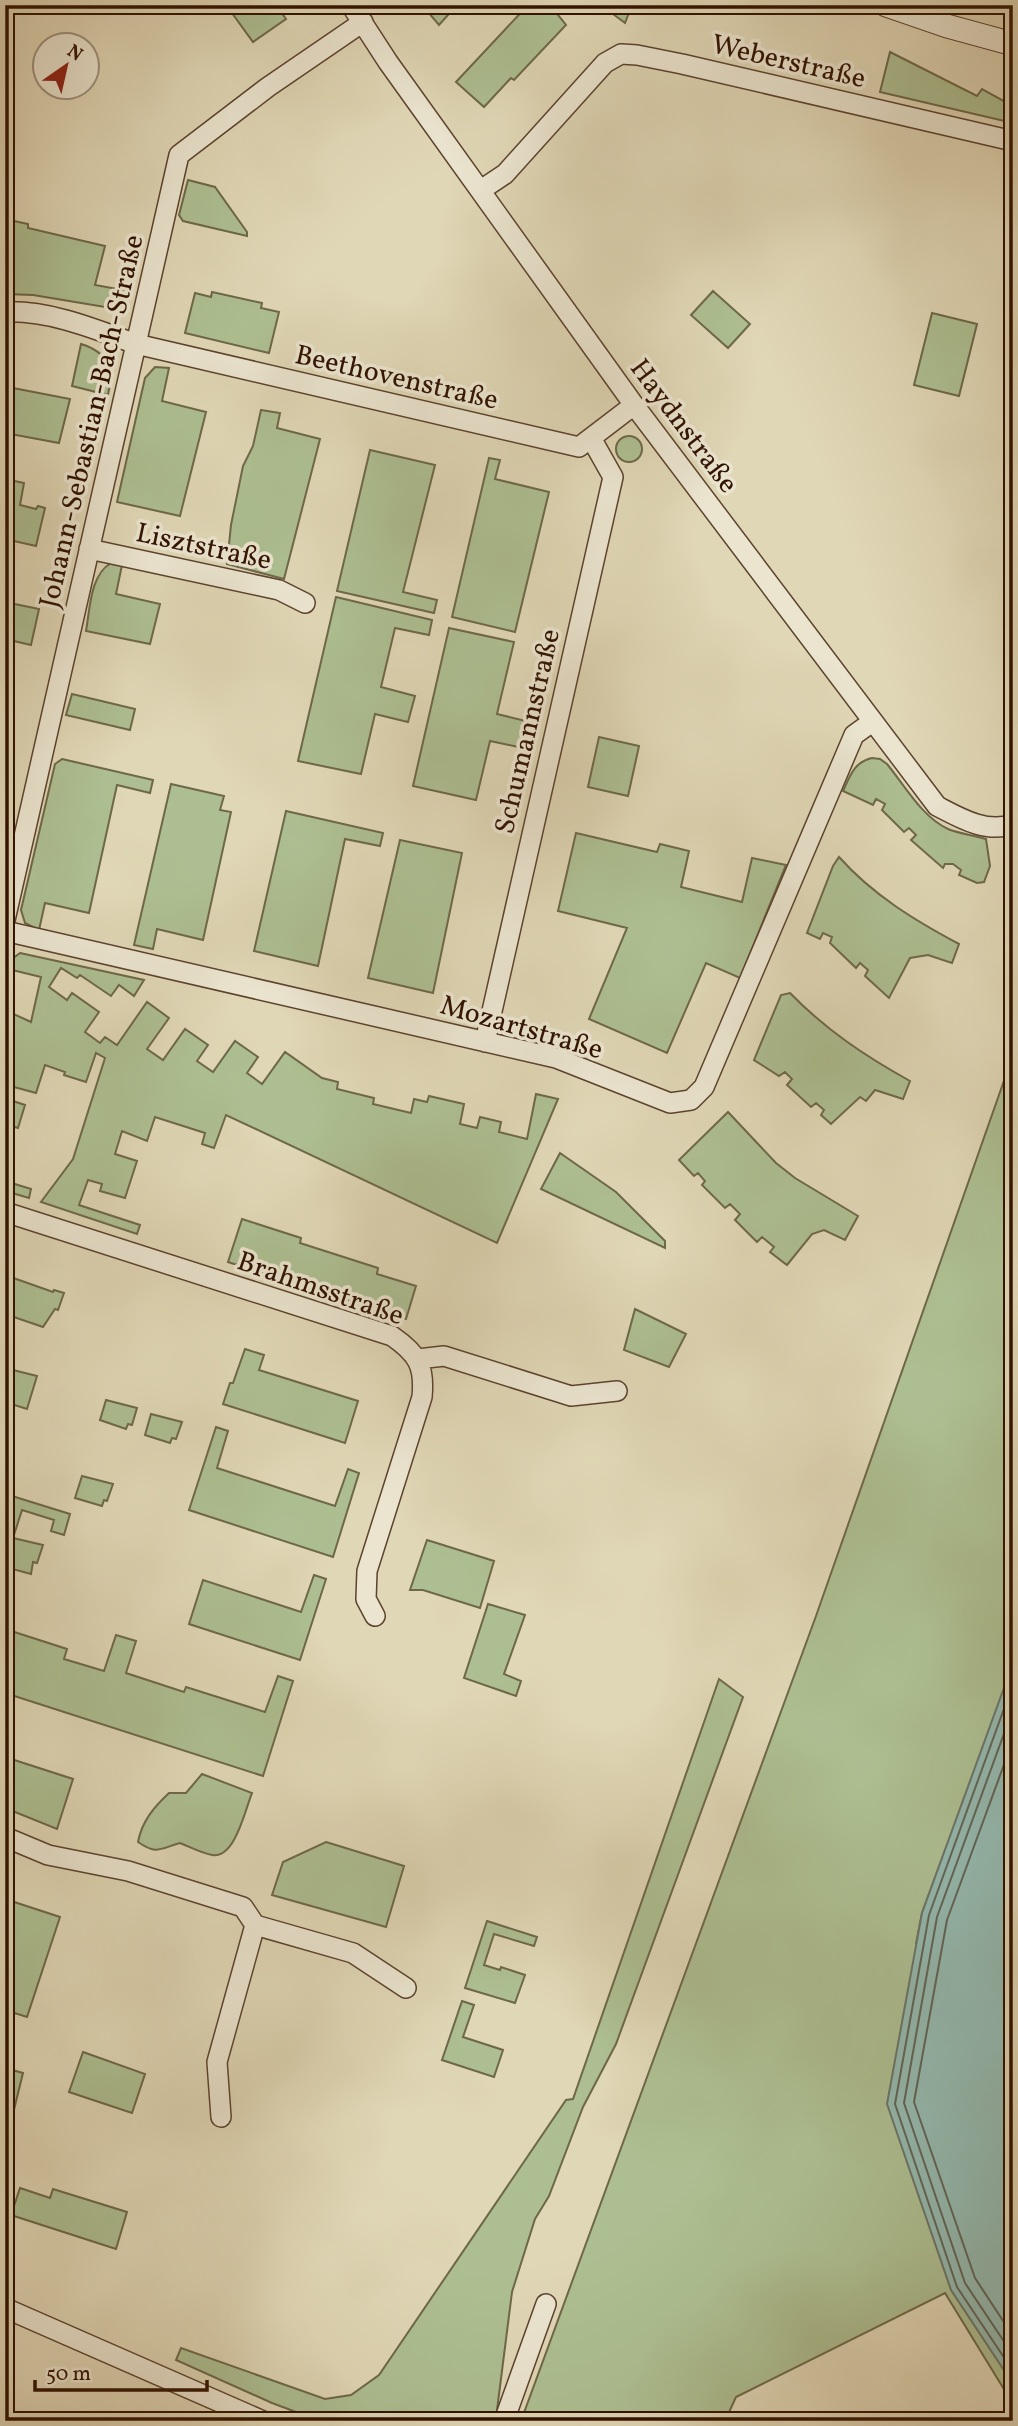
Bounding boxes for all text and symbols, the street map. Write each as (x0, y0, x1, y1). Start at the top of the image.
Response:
street label: Weberstraße (708, 26, 869, 99)
north arrow (32, 32, 102, 102)
text: N (61, 39, 88, 68)
street label: Johann-Sebastian-Bach-Straße (30, 231, 154, 612)
street label: Beethovenstraße (291, 336, 502, 421)
street label: Haydnstraße (620, 351, 746, 502)
street label: Lisztstraße (132, 514, 275, 581)
street label: Schumannstraße (486, 625, 571, 838)
street label: Mozartstraße (435, 987, 607, 1070)
street label: Brahmsstraße (232, 1243, 409, 1336)
scale bar (35, 2349, 206, 2393)
text: 50 m (46, 2360, 91, 2389)

